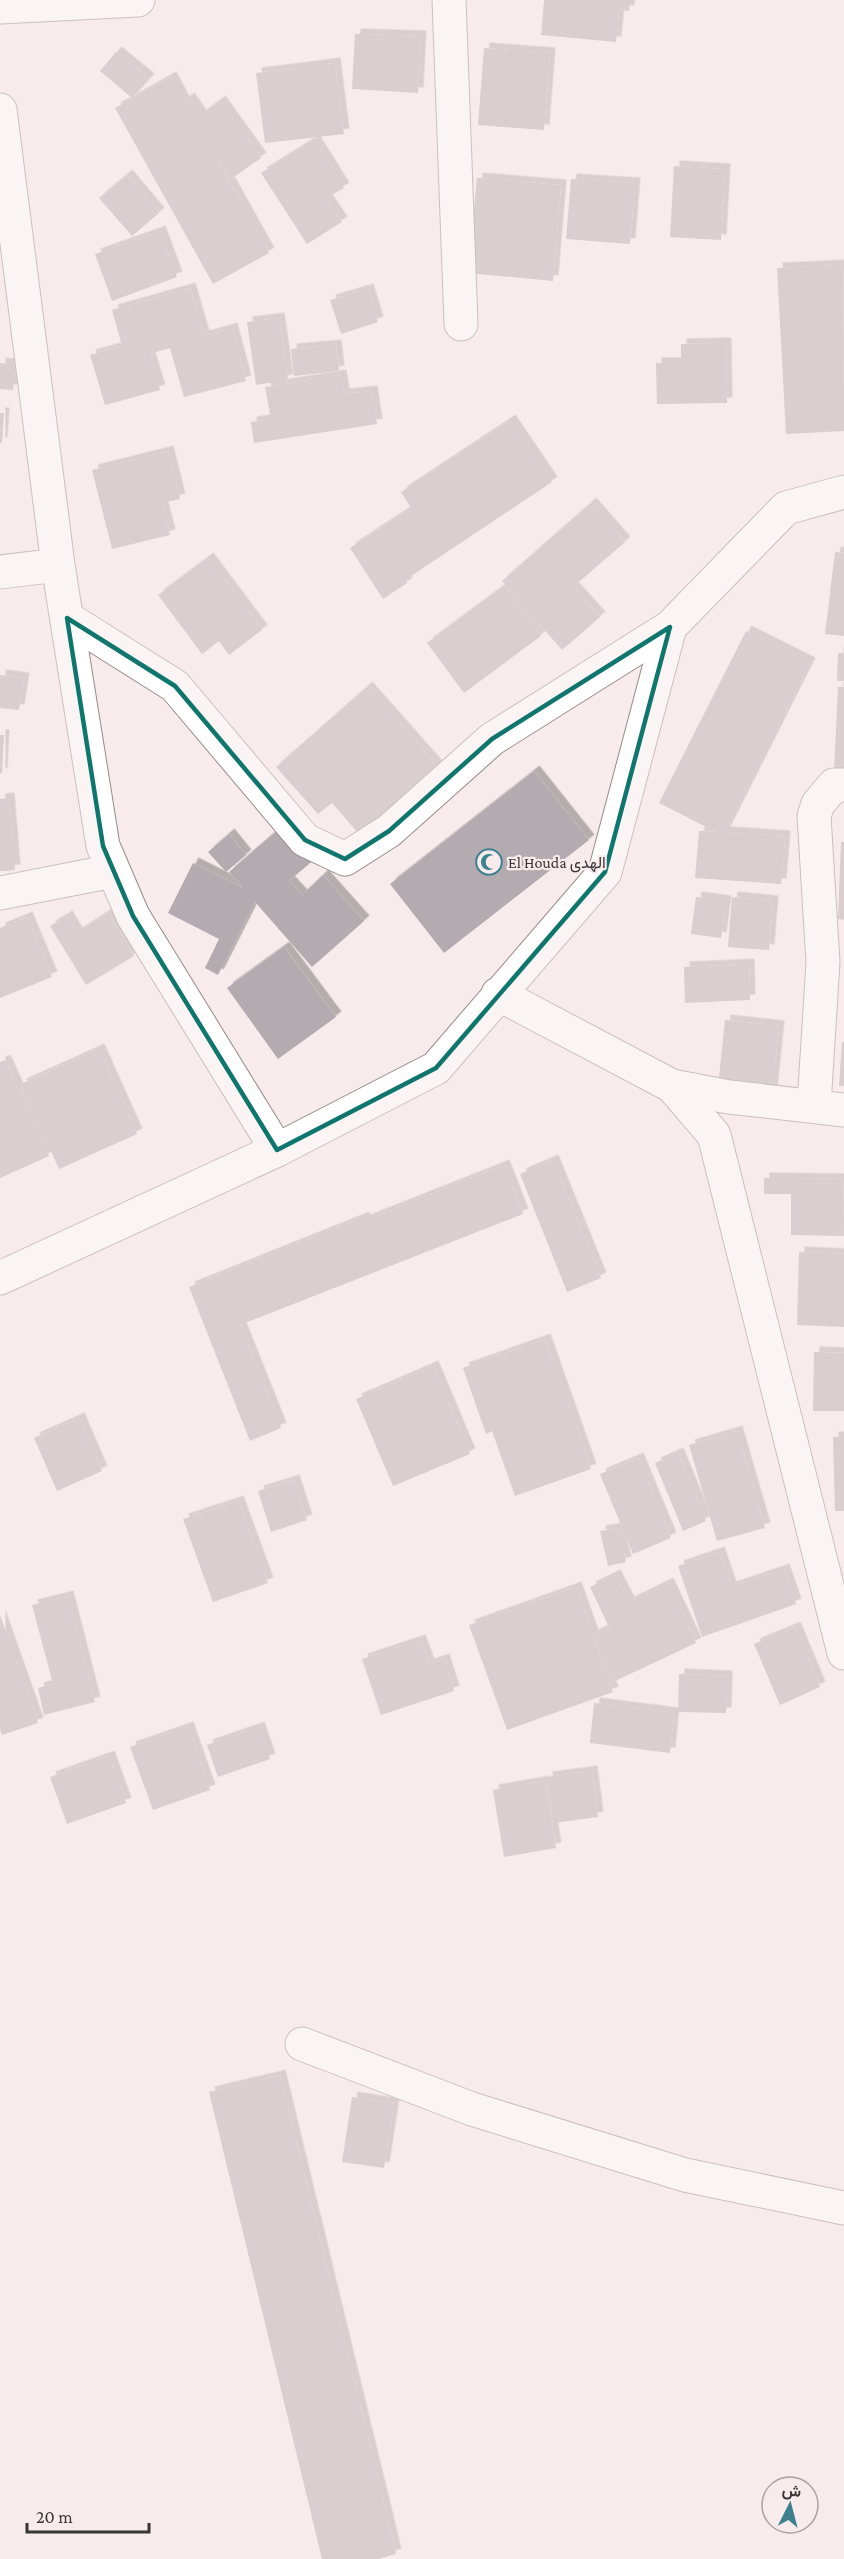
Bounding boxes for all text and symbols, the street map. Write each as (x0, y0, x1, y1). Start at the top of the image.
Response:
mosque icon: El Houda الهدى (474, 847, 504, 877)
place label: El Houda الهدى (508, 854, 606, 873)
north arrow (760, 2475, 820, 2535)
text: ش (781, 2481, 802, 2501)
scale bar (27, 2496, 148, 2534)
text: 20 m (36, 2507, 73, 2527)

